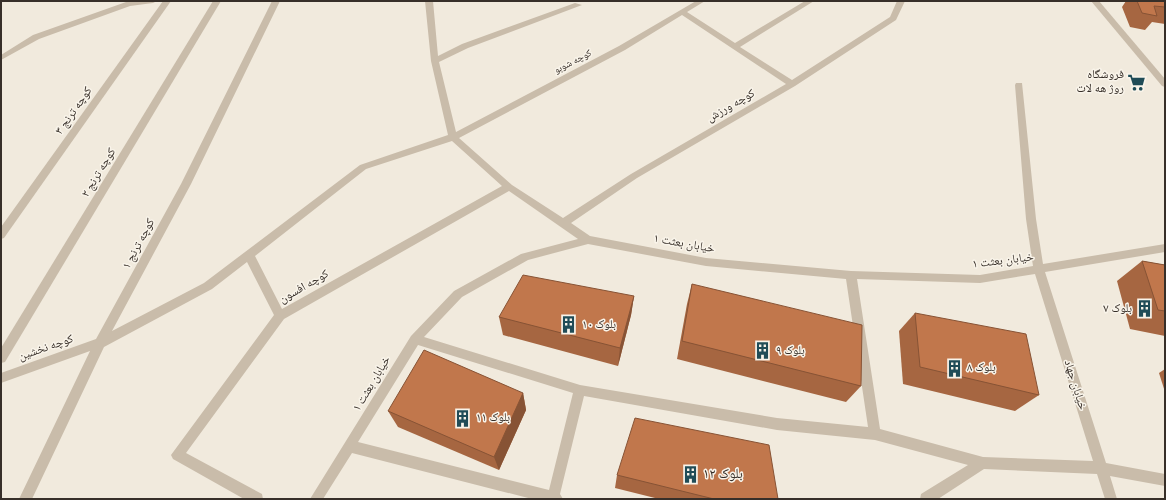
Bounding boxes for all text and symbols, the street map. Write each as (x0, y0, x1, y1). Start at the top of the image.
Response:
street label: کوچه شوبو (552, 47, 594, 77)
place label: فروشگاه روژ هه لات (1076, 67, 1124, 97)
supermarket icon: فروشگاه روژ هه لات (1127, 72, 1147, 92)
street label: کوچه ترنج ۳ (52, 84, 96, 138)
street label: کوچه ورزش (704, 86, 758, 126)
street label: کوچه ترنج ۲ (78, 145, 120, 201)
street label: کوچه ترنج ۱ (119, 216, 159, 272)
street label: خیابان بعثت ۱ (652, 231, 716, 257)
street label: خیابان بعثت ۱ (971, 249, 1035, 273)
street label: کوچه افسون (276, 266, 332, 308)
building icon: بلوک ۷ (1135, 299, 1155, 319)
place label: بلوک ۷ (1103, 301, 1132, 317)
building icon: بلوک ۱۰ (559, 315, 579, 335)
place label: بلوک ۱۰ (582, 317, 616, 333)
street label: کوچه نخشین (16, 331, 76, 365)
building icon: بلوک ۹ (753, 341, 773, 361)
place label: بلوک ۹ (776, 343, 805, 359)
street label: خیابان بعثت ۱ (349, 353, 395, 415)
building icon: بلوک ۸ (944, 358, 964, 378)
street label: خیابان جهاد (1060, 358, 1090, 412)
place label: بلوک ۸ (967, 360, 996, 376)
building icon: بلوک ۱۱ (453, 408, 473, 428)
place label: بلوک ۱۱ (476, 410, 510, 426)
building icon: بلوک ۱۲ (680, 464, 700, 484)
place label: بلوک ۱۲ (703, 466, 743, 483)

